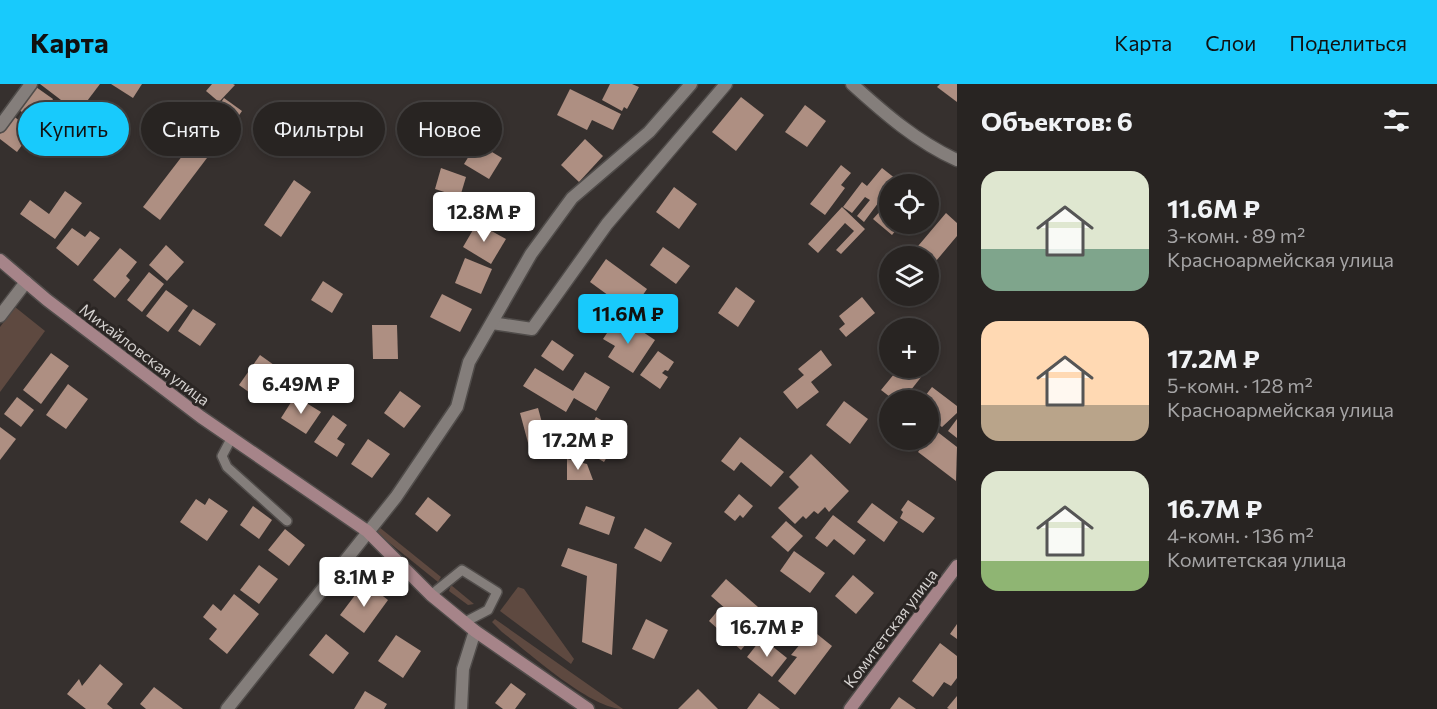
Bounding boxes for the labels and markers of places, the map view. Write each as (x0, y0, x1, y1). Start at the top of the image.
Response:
pin: 12.8M ₽ (429, 192, 539, 243)
pin: 11.6M ₽ (573, 294, 683, 345)
pin: 6.49M ₽ (246, 364, 356, 415)
pin: 17.2M ₽ (523, 420, 633, 471)
pin: 8.1M ₽ (315, 557, 413, 608)
pin: 16.7M ₽ (712, 607, 822, 658)

